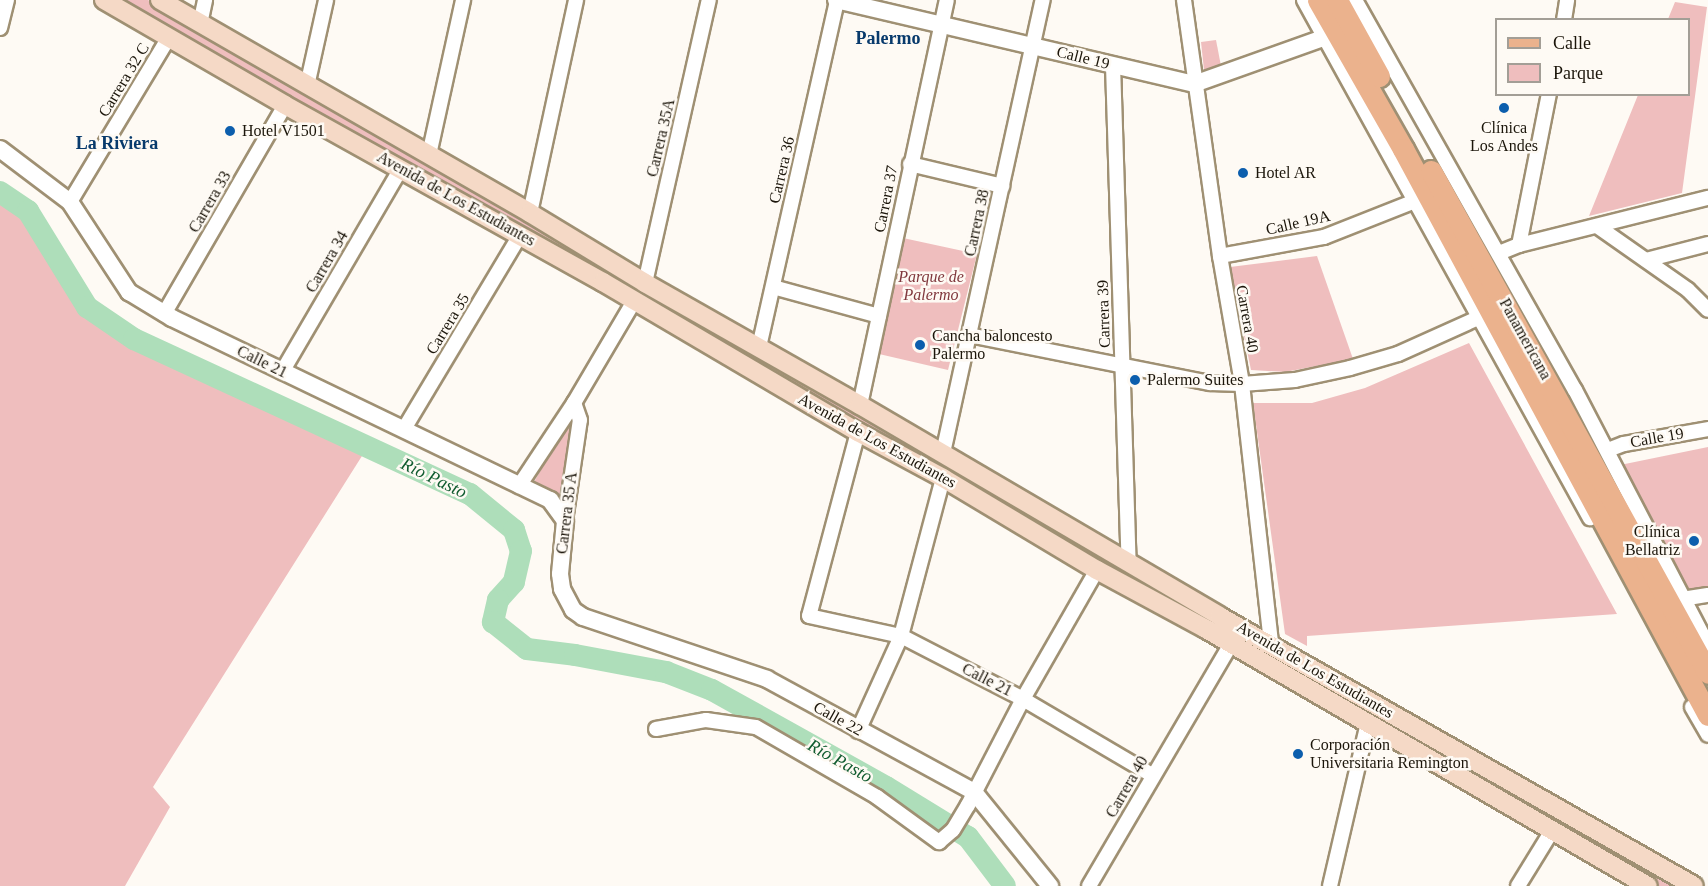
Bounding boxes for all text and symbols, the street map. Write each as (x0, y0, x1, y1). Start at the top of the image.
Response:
legend (1495, 18, 1690, 96)
district label: Palermo (856, 27, 920, 49)
text: Calle (1553, 33, 1591, 53)
street label: Carrera 32 C (94, 40, 154, 120)
street label: Calle 19 (1055, 42, 1111, 74)
text: Parque (1553, 63, 1603, 83)
street label: Carrera 35A (643, 97, 679, 179)
marker: Clínica Los Andes (1495, 99, 1513, 117)
place label: Clínica Los Andes (1470, 118, 1538, 156)
place label: Hotel V1501 (242, 121, 325, 141)
marker: Hotel V1501 (223, 124, 237, 138)
district label: La Riviera (76, 132, 158, 154)
street label: Carrera 36 (765, 135, 799, 205)
street label: Avenida de Los Estudiantes (374, 147, 538, 251)
place label: Hotel AR (1255, 163, 1317, 183)
street label: Carrera 37 (870, 164, 902, 234)
marker: Hotel AR (1236, 166, 1250, 180)
street label: Carrera 33 (185, 168, 235, 236)
street label: Carrera 38 (961, 188, 993, 258)
street label: Calle 19A (1264, 206, 1332, 240)
street label: Carrera 34 (302, 228, 352, 296)
park label: Parque de Palermo (898, 267, 964, 305)
street label: Carrera 39 (1093, 280, 1115, 348)
street label: Carrera 40 (1232, 284, 1262, 354)
street label: Carrera 35 (422, 290, 474, 358)
street label: Panamericana (1495, 295, 1555, 383)
place label: Cancha baloncesto Palermo (932, 326, 1052, 364)
marker: Cancha baloncesto Palermo (913, 338, 927, 352)
street label: Calle 21 (234, 342, 290, 382)
place label: Palermo Suites (1147, 370, 1243, 390)
marker: Palermo Suites (1128, 373, 1142, 387)
street label: Avenida de Los Estudiantes (795, 389, 959, 493)
street label: Calle 19 (1629, 424, 1685, 452)
water label: Río Pasto (398, 453, 470, 503)
street label: Carrera 35 A (552, 470, 582, 556)
place label: Clínica Bellatriz (1625, 522, 1680, 560)
marker: Clínica Bellatriz (1685, 532, 1703, 550)
street label: Avenida de Los Estudiantes (1233, 617, 1397, 723)
street label: Calle 21 (959, 659, 1015, 701)
street label: Calle 22 (810, 698, 866, 740)
water label: Río Pasto (804, 734, 876, 788)
place label: Corporación Universitaria Remington (1310, 735, 1469, 773)
marker: Corporación Universitaria Remington (1291, 747, 1305, 761)
street label: Carrera 40 (1102, 753, 1152, 821)

